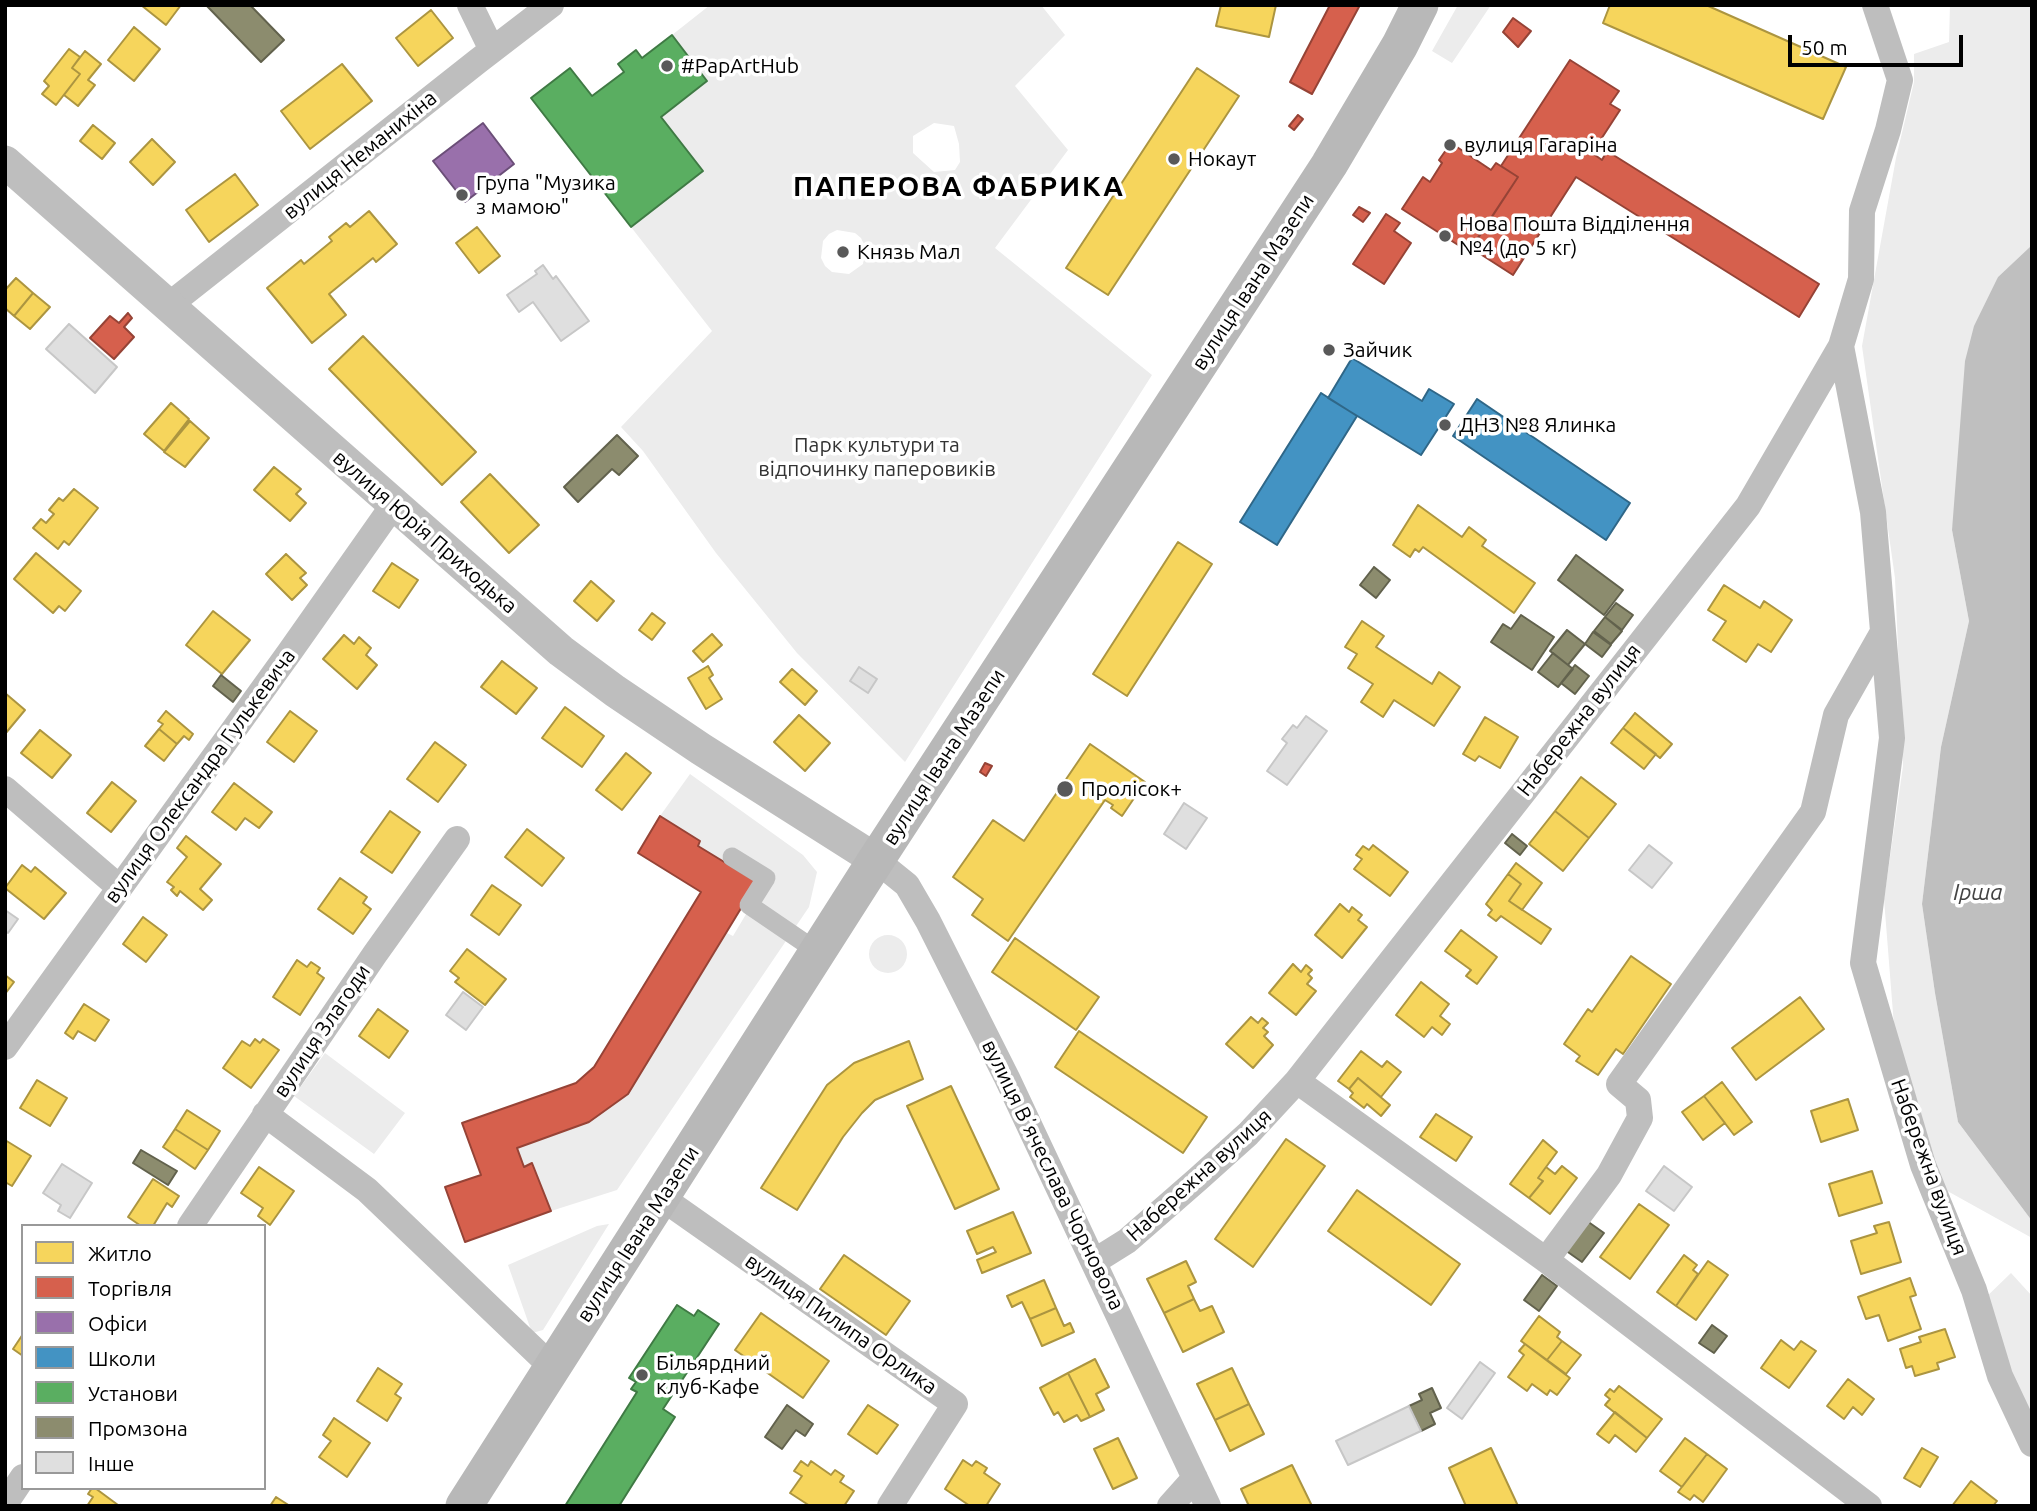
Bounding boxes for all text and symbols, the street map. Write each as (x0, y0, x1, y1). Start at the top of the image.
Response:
scale bar (1792, 21, 1967, 65)
text: 50 m (1801, 35, 1848, 59)
place label: #PapArtHub (681, 53, 799, 79)
marker: #PapArtHub (659, 58, 675, 74)
street label: вулиця Неманихіна (278, 85, 442, 225)
place label: вулиця Гагаріна (1464, 132, 1618, 158)
marker: вулиця Гагаріна (1442, 137, 1458, 153)
place label: Нокаут (1188, 146, 1256, 172)
marker: Нокаут (1166, 151, 1182, 167)
place label: Група "Музика з мамою" (476, 170, 616, 220)
district label: ПАПЕРОВА ФАБРИКА (795, 170, 1123, 204)
marker: Група "Музика з мамою" (454, 187, 470, 203)
street label: вулиця Івана Мазепи (1187, 189, 1319, 375)
place label: Нова Пошта Відділення №4 (до 5 кг) (1459, 211, 1690, 261)
marker: Нова Пошта Відділення №4 (до 5 кг) (1437, 228, 1453, 244)
place label: Князь Мал (857, 239, 960, 265)
marker: Князь Мал (835, 244, 851, 260)
place label: Зайчик (1343, 337, 1412, 363)
marker: Зайчик (1321, 342, 1337, 358)
place label: ДНЗ №8 Ялинка (1459, 412, 1616, 438)
marker: ДНЗ №8 Ялинка (1437, 417, 1453, 433)
park label: Парк культури та відпочинку паперовиків (758, 432, 996, 482)
street label: вулиця Юрія Приходька (328, 445, 522, 619)
street label: Набережна вулиця (1512, 639, 1646, 801)
street label: вулиця Олександра Гулькевича (99, 644, 301, 908)
street label: вулиця Івана Мазепи (878, 664, 1010, 850)
place label: Пролісок+ (1081, 776, 1182, 802)
marker: Пролісок+ (1055, 779, 1075, 799)
water label: Ірша (1953, 878, 2003, 906)
street label: вулиця Злагоди (268, 960, 376, 1102)
street label: вулиця Вʼячеслава Чорновола (976, 1036, 1130, 1314)
street label: Набережна вулиця (1885, 1075, 1973, 1259)
street label: Набережна вулиця (1121, 1103, 1277, 1247)
street label: вулиця Івана Мазепи (572, 1141, 704, 1327)
legend (21, 1224, 266, 1490)
text: Житло (88, 1241, 152, 1265)
street label: вулиця Пилипа Орлика (740, 1248, 942, 1400)
text: Торгівля (88, 1276, 172, 1300)
text: Офіси (88, 1311, 148, 1335)
text: Школи (88, 1346, 156, 1370)
place label: Більярдний клуб-Кафе (656, 1350, 770, 1400)
marker: Більярдний клуб-Кафе (634, 1367, 650, 1383)
text: Установи (88, 1381, 178, 1405)
text: Промзона (88, 1416, 188, 1440)
text: Інше (88, 1451, 134, 1475)

